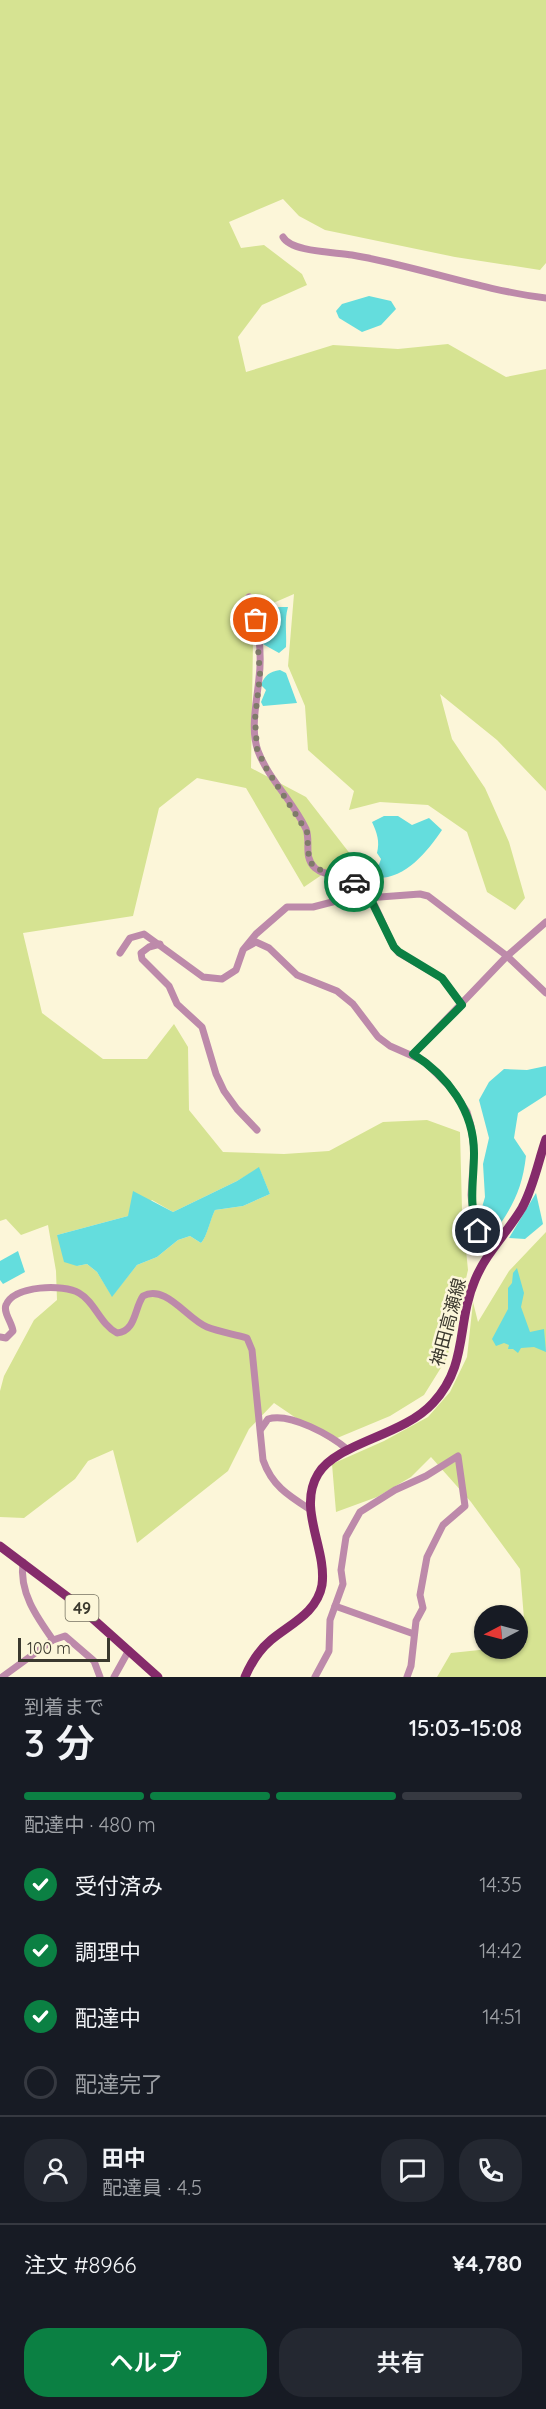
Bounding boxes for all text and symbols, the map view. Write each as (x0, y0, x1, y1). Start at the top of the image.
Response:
pin (230, 594, 281, 645)
icon: bag (239, 603, 272, 636)
courier (324, 852, 384, 912)
icon: car (338, 866, 371, 899)
pin (452, 1205, 503, 1256)
icon: home (461, 1214, 494, 1247)
street label: 神田高瀬線 (425, 1276, 471, 1368)
road number: 49 (66, 1595, 98, 1621)
north arrow (474, 1605, 528, 1659)
map controls (474, 1605, 528, 1659)
scale bar (18, 1635, 110, 1662)
text: 100 m (27, 1638, 71, 1658)
text: 到着まで (24, 1694, 104, 1719)
text: 15:03–15:08 (409, 1714, 522, 1742)
text: 3 分 (24, 1718, 95, 1767)
text: 配達中 · 480 m (24, 1812, 156, 1837)
icon: check (24, 1868, 57, 1901)
text: 受付済み (75, 1872, 163, 1900)
text: 14:35 (479, 1872, 522, 1897)
icon: check (24, 1934, 57, 1967)
text: 調理中 (75, 1938, 141, 1966)
text: 14:42 (479, 1938, 522, 1963)
icon: check (24, 2000, 57, 2033)
text: 配達中 (75, 2004, 141, 2032)
text: 14:51 (482, 2004, 522, 2029)
text: 配達完了 (75, 2070, 163, 2098)
button: person (24, 2139, 87, 2202)
button: chat (381, 2139, 444, 2202)
button: phone (459, 2139, 522, 2202)
text: 田中 (102, 2144, 146, 2172)
text: 配達員 · 4.5 (102, 2175, 202, 2200)
text: ¥4,780 (452, 2249, 522, 2277)
text: 注文 #8966 (24, 2251, 136, 2279)
button: ヘルプ (24, 2328, 267, 2397)
button: 共有 (279, 2328, 522, 2397)

